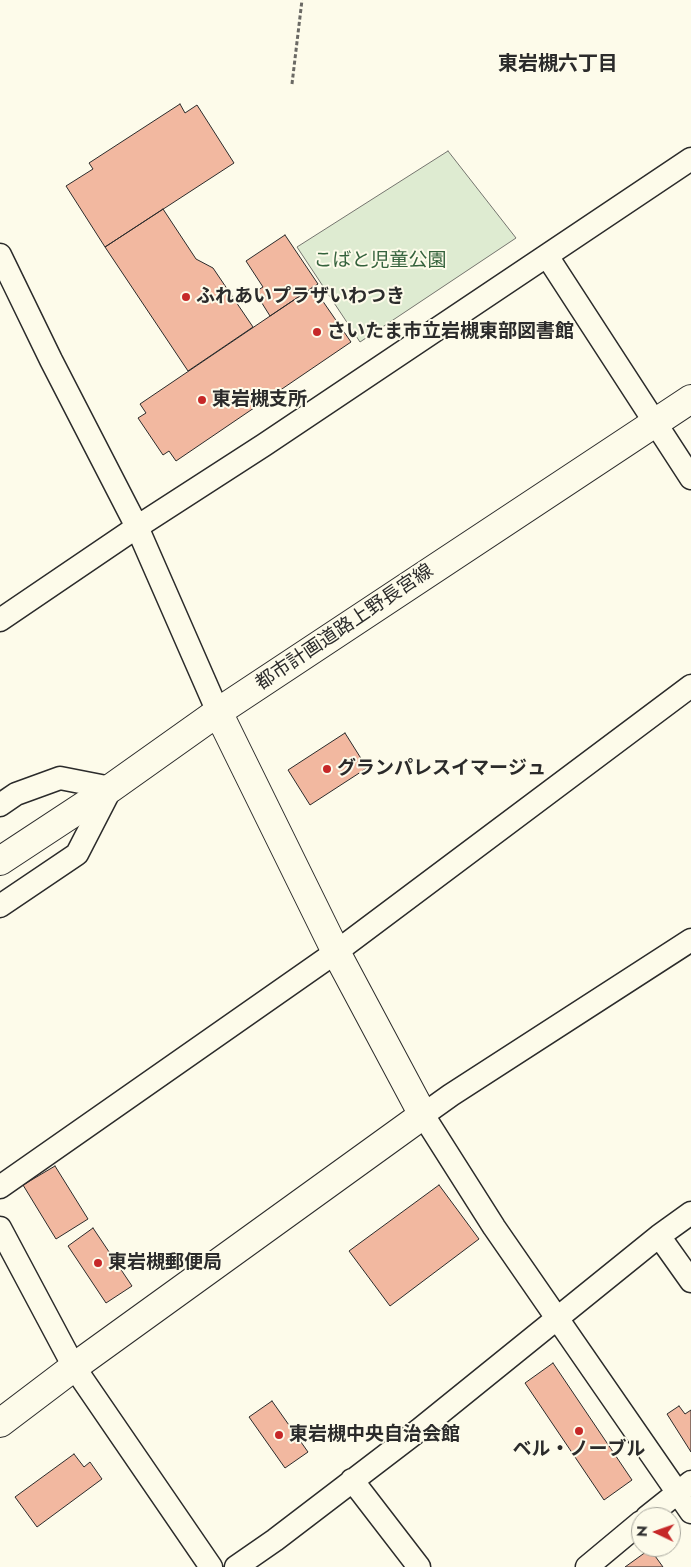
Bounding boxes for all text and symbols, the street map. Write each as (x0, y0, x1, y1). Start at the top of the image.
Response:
district label: 東岩槻六丁目 (498, 53, 618, 77)
park label: こばと児童公園 (314, 250, 446, 272)
place label: ふれあいプラザいわつき (196, 286, 405, 308)
marker: ふれあいプラザいわつき (180, 291, 192, 303)
place label: さいたま市立岩槻東部図書館 (327, 321, 574, 343)
marker: さいたま市立岩槻東部図書館 (311, 326, 323, 338)
place label: 東岩槻支所 (212, 389, 307, 411)
marker: 東岩槻支所 (196, 394, 208, 406)
street label: 都市計画道路上野長宮線 (252, 560, 438, 696)
place label: グランパレスイマージュ (337, 758, 546, 780)
marker: グランパレスイマージュ (321, 763, 333, 775)
place label: 東岩槻郵便局 (108, 1252, 222, 1274)
marker: 東岩槻郵便局 (92, 1257, 104, 1269)
place label: 東岩槻中央自治会館 (289, 1424, 460, 1446)
marker: ベル・ノーブル (573, 1425, 585, 1437)
marker: 東岩槻中央自治会館 (273, 1429, 285, 1441)
place label: ベル・ノーブル (513, 1439, 645, 1461)
north arrow (631, 1507, 681, 1557)
text: N (632, 1525, 652, 1537)

